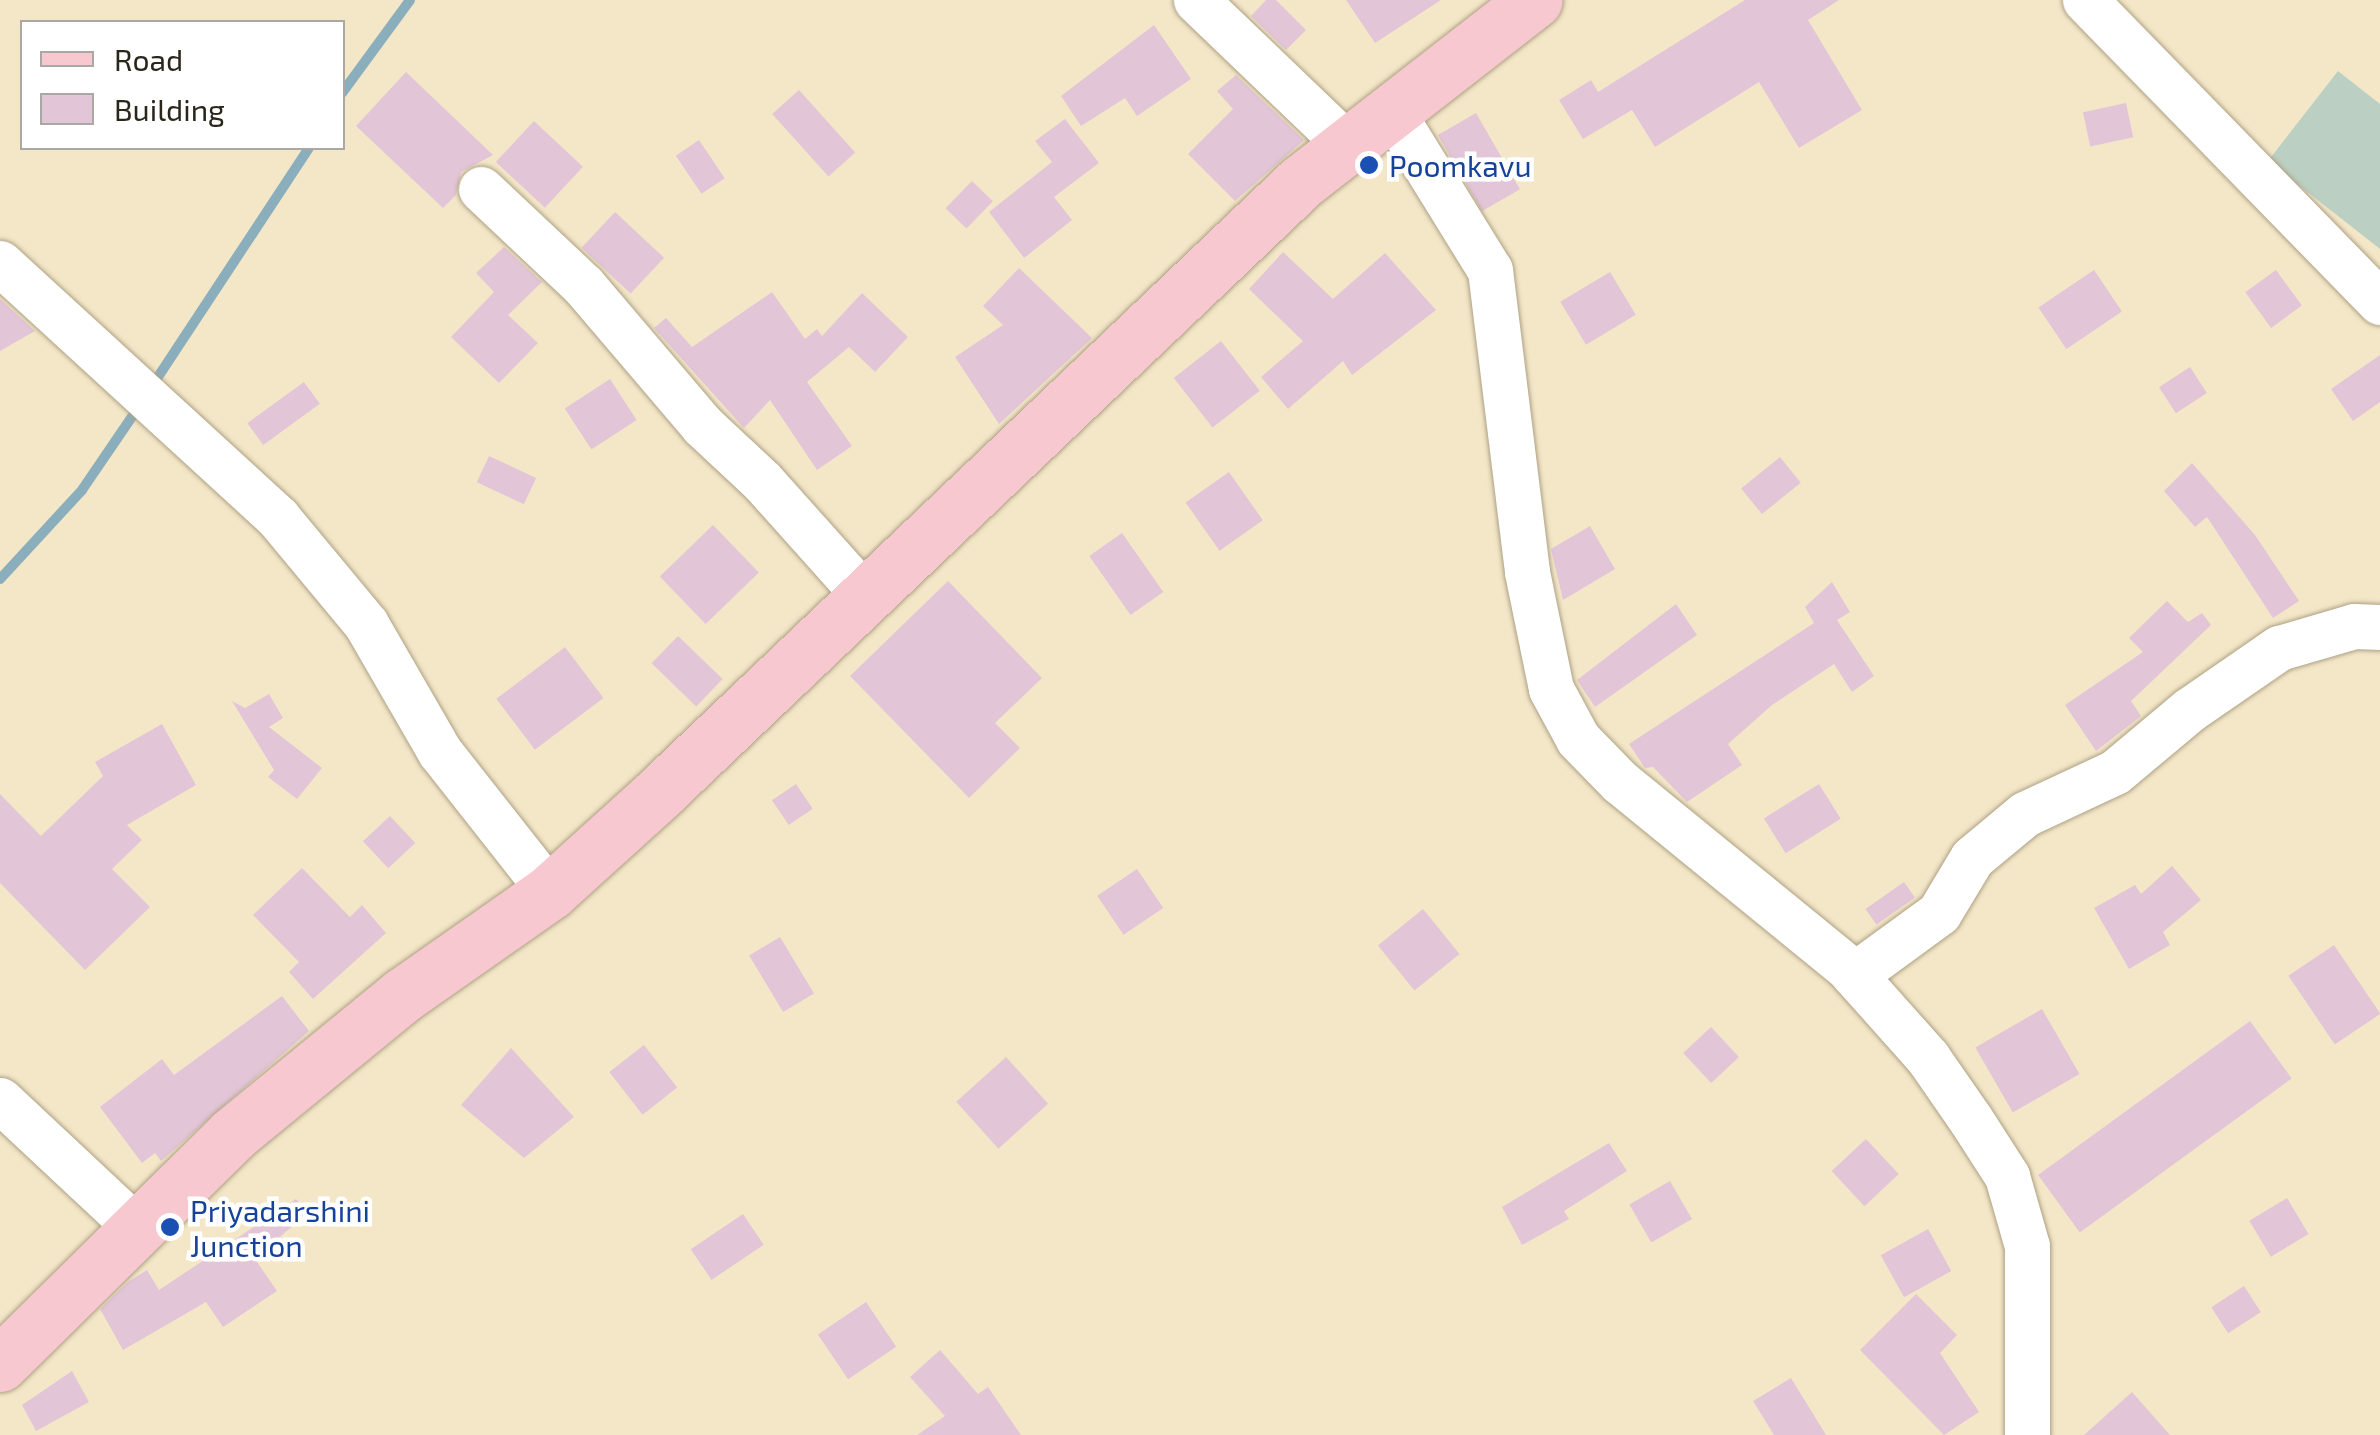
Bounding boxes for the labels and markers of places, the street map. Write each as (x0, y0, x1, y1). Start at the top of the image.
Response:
place label: Poomkavu (1389, 147, 1532, 183)
marker: Poomkavu (1358, 154, 1380, 176)
place label: Priyadarshini Junction (190, 1192, 370, 1262)
marker: Priyadarshini Junction (159, 1216, 181, 1238)

